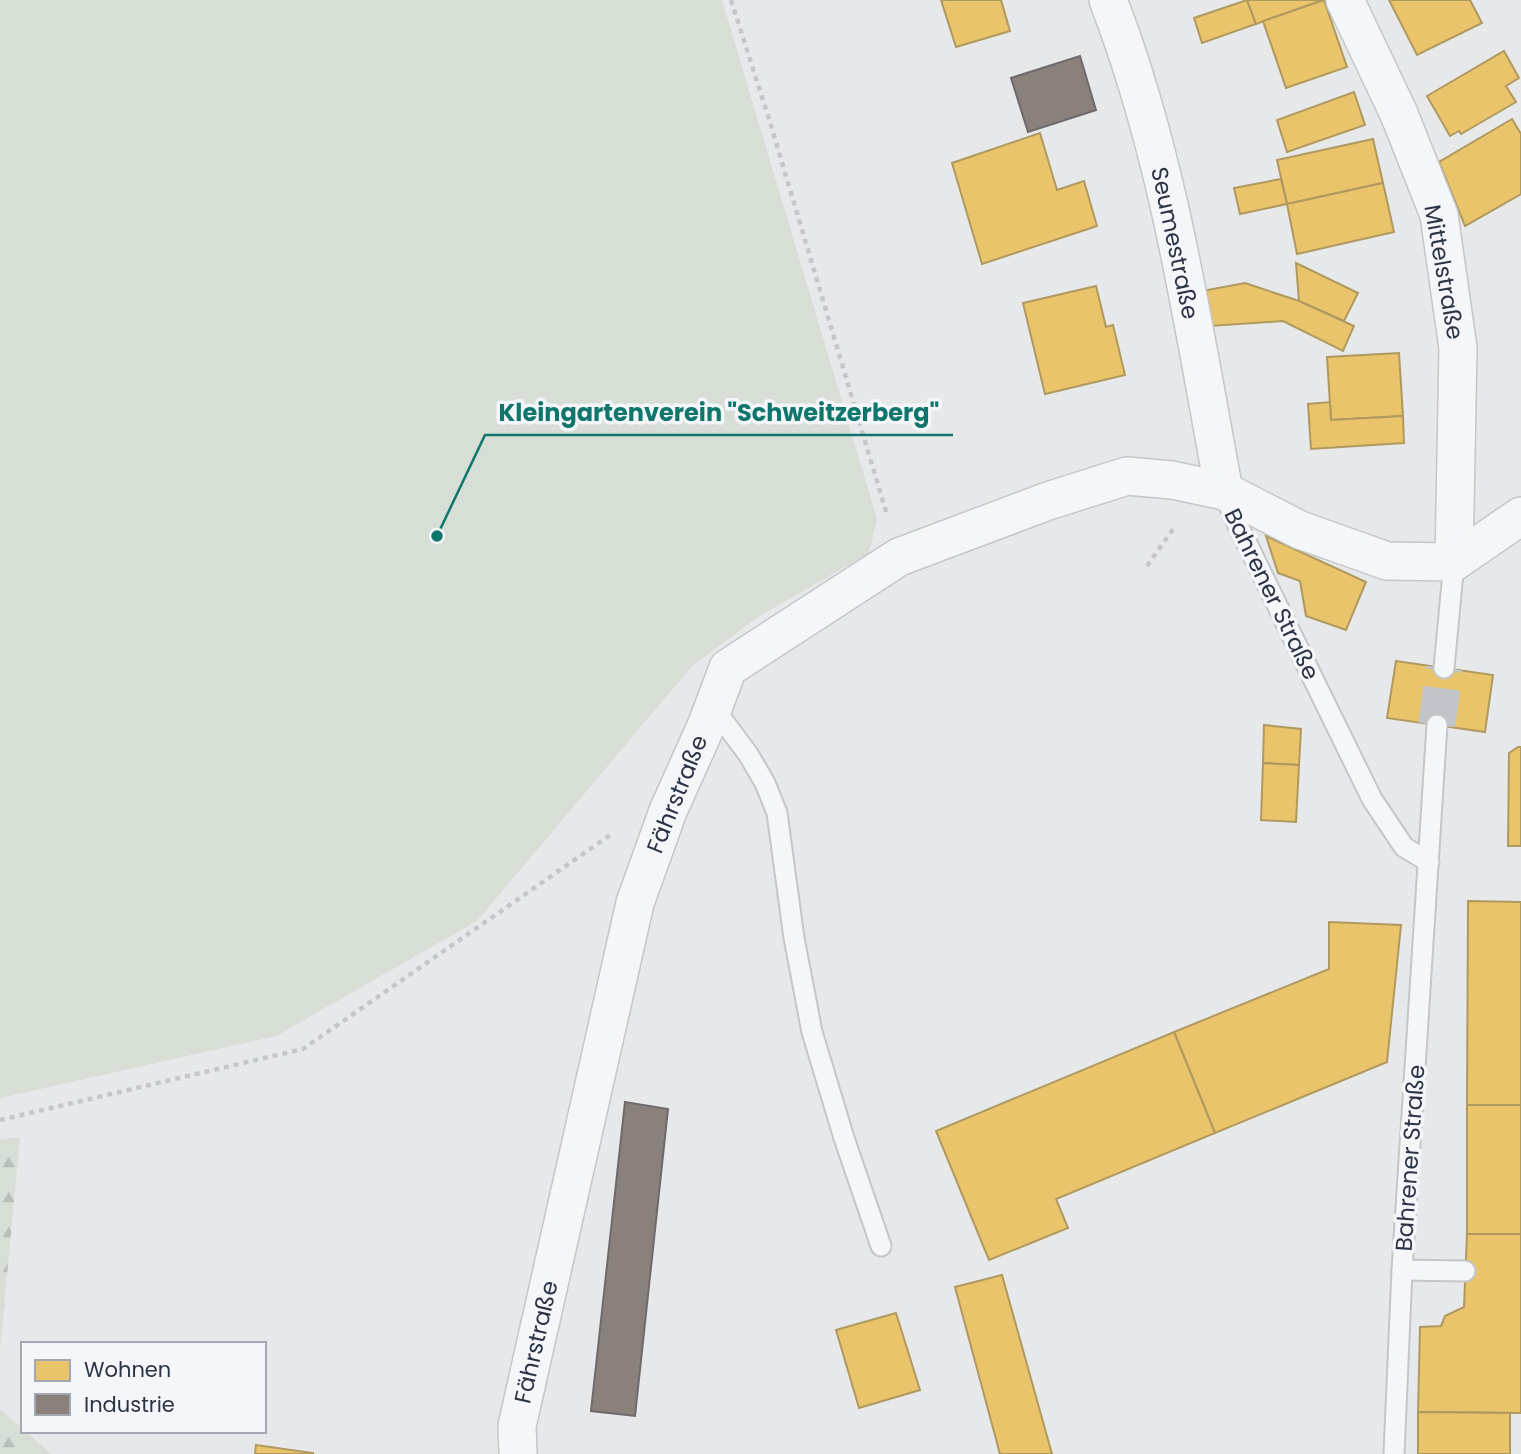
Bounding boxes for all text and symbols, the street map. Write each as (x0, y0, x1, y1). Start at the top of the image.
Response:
street label: Seumestraße (1143, 164, 1207, 322)
street label: Mittelstraße (1416, 202, 1472, 342)
callout: Kleingartenverein "Schweitzerberg" (485, 390, 953, 435)
text: Kleingartenverein "Schweitzerberg" (499, 396, 939, 429)
street label: Bahrener Straße (1217, 503, 1327, 685)
street label: Fährstraße (639, 730, 715, 858)
street label: Bahrener Straße (1388, 1064, 1432, 1252)
street label: Fährstraße (506, 1278, 566, 1406)
legend (21, 1342, 266, 1433)
text: Wohnen (84, 1355, 171, 1384)
text: Industrie (84, 1390, 175, 1419)

